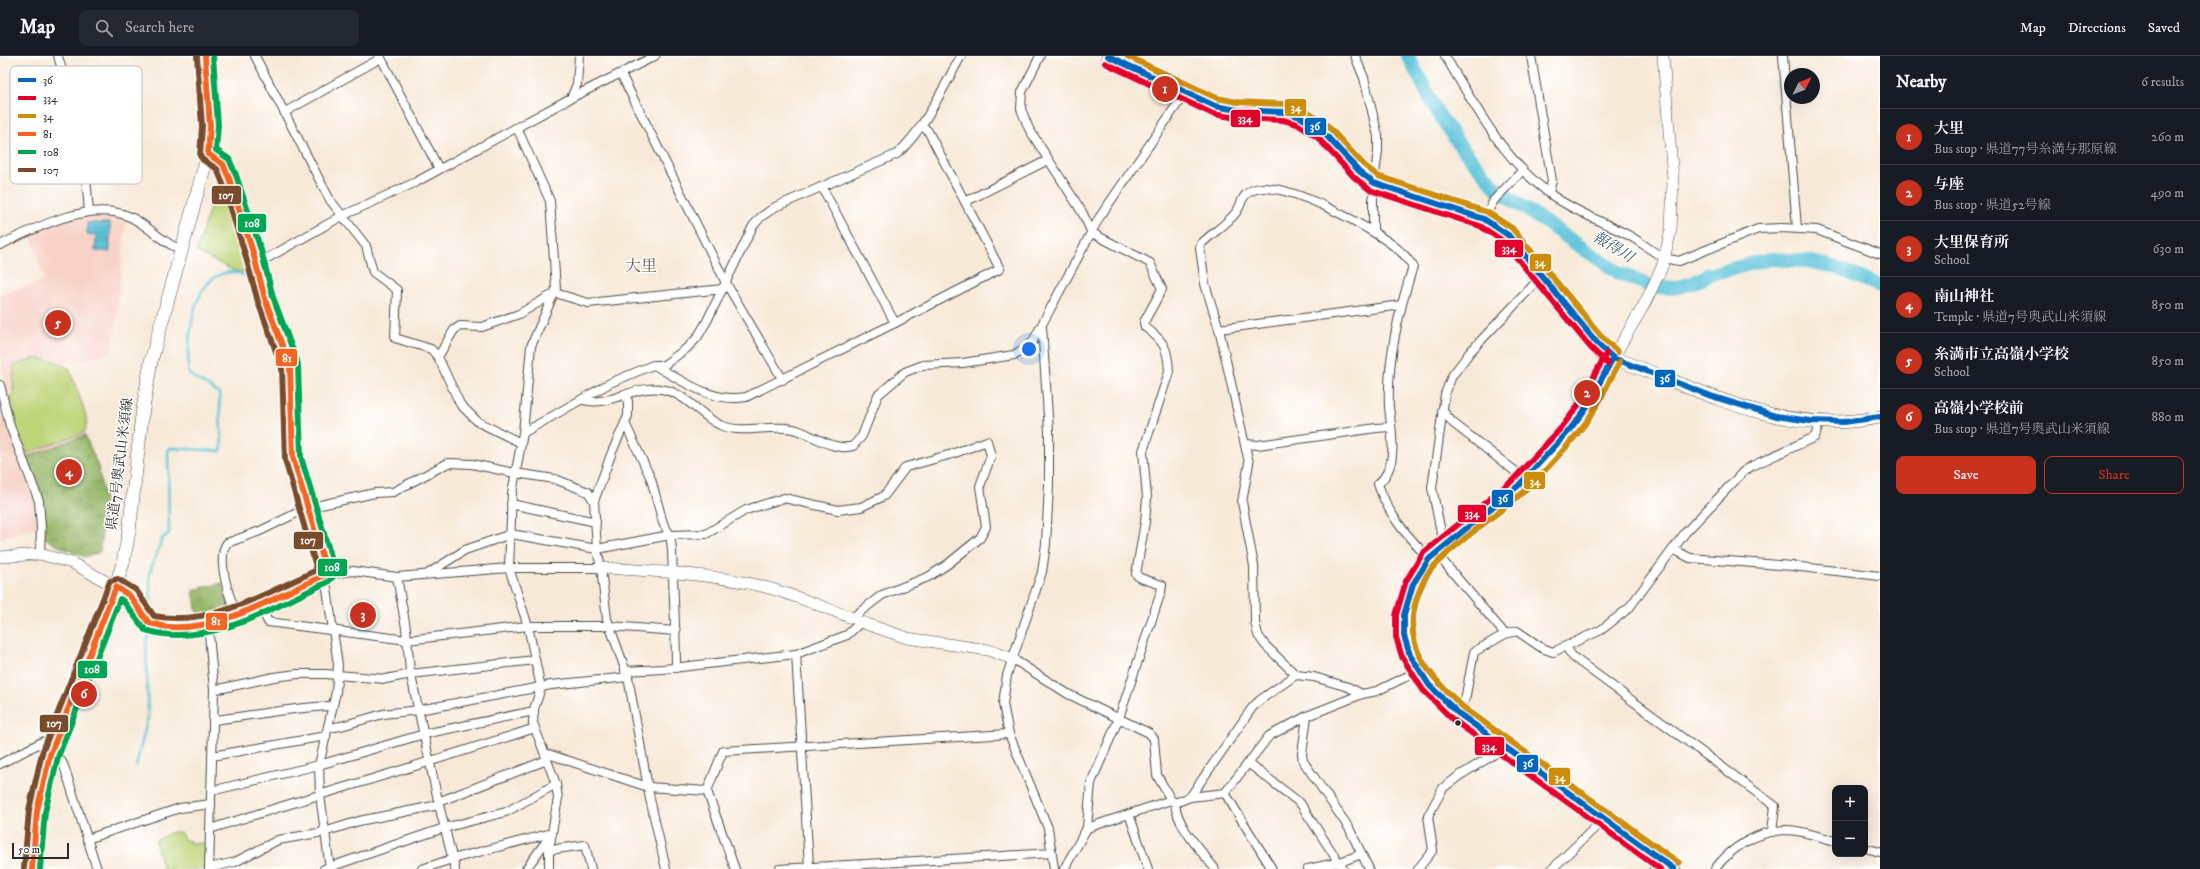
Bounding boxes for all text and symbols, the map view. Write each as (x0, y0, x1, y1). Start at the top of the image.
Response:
search box (79, 10, 359, 46)
text: Map (20, 16, 55, 39)
icon: search (93, 17, 115, 39)
text: Search here (125, 18, 194, 37)
text: Map (2020, 19, 2046, 37)
text: Directions (2068, 19, 2126, 37)
text: Saved (2148, 19, 2180, 37)
legend (10, 66, 142, 184)
north arrow (1784, 68, 1820, 104)
text: Nearby (1896, 71, 1946, 93)
text: 36 (43, 74, 54, 88)
pin: 1 (1152, 74, 1178, 104)
text: 6 results (2141, 74, 2184, 90)
text: 334 (43, 92, 58, 106)
line badge: 34 (1284, 98, 1307, 117)
text: 34 (1291, 101, 1302, 115)
line badge: 334 (1230, 109, 1261, 128)
text: 34 (43, 110, 54, 124)
text: 334 (1238, 112, 1253, 126)
line badge: 36 (1304, 117, 1327, 136)
text: 大里 (1934, 119, 1964, 138)
text: 36 (1310, 120, 1321, 134)
text: 81 (43, 128, 53, 142)
text: 1 (1907, 129, 1911, 145)
text: 260 m (2151, 129, 2184, 145)
text: Bus stop · 県道77号糸満与那原線 (1934, 141, 2116, 157)
text: 108 (43, 146, 59, 160)
text: 107 (43, 164, 59, 178)
text: 与座 (1934, 175, 1964, 194)
line badge: 107 (211, 185, 242, 205)
text: 2 (1906, 185, 1912, 201)
text: 490 m (2150, 185, 2184, 201)
text: 107 (218, 189, 234, 203)
text: Bus stop · 県道52号線 (1934, 197, 2051, 213)
line badge: 108 (237, 213, 267, 233)
text: 108 (244, 217, 260, 231)
water label: 報得川 (1589, 227, 1639, 268)
text: 大里保育所 (1934, 233, 2009, 252)
line badge: 334 (1494, 239, 1524, 258)
text: 3 (1907, 241, 1911, 257)
text: 630 m (2153, 241, 2184, 257)
text: 334 (1502, 242, 1517, 256)
text: School (1934, 252, 1970, 268)
line badge: 34 (1529, 253, 1552, 272)
district label: 大里 (625, 256, 657, 276)
text: 34 (1535, 256, 1546, 270)
text: 南山神社 (1934, 287, 1994, 306)
text: 4 (1905, 297, 1913, 313)
text: 850 m (2151, 297, 2184, 313)
pin: 5 (45, 308, 71, 338)
text: Temple · 県道7号奥武山米須線 (1934, 309, 2106, 325)
your location (1019, 339, 1039, 359)
text: 糸満市立高嶺小学校 (1934, 345, 2069, 364)
line badge: 81 (275, 348, 298, 367)
text: 81 (282, 352, 292, 366)
text: 5 (1906, 353, 1912, 369)
text: 850 m (2151, 353, 2184, 369)
text: School (1934, 364, 1970, 380)
line badge: 36 (1654, 369, 1676, 388)
text: 36 (1660, 372, 1671, 386)
pin: 2 (1574, 378, 1600, 408)
street label: 県道7号奥武山米須線 (103, 397, 137, 531)
text: 高嶺小学校前 (1934, 399, 2024, 418)
text: 6 (1906, 409, 1912, 425)
text: 880 m (2151, 409, 2184, 425)
text: Bus stop · 県道7号奥武山米須線 (1934, 421, 2110, 437)
button: Save (1896, 456, 2036, 494)
button: Share (2044, 456, 2184, 494)
pin: 4 (56, 457, 82, 487)
line badge: 34 (1523, 471, 1546, 490)
text: 34 (1530, 475, 1541, 489)
line badge: 36 (1491, 489, 1514, 508)
text: 36 (1498, 492, 1509, 506)
line badge: 334 (1457, 504, 1487, 523)
text: 334 (1465, 507, 1480, 521)
line badge: 107 (293, 531, 324, 550)
text: 107 (300, 534, 316, 548)
line badge: 108 (317, 558, 348, 577)
text: 108 (324, 561, 340, 575)
pin: 3 (350, 600, 376, 630)
line badge: 81 (205, 612, 228, 631)
text: 81 (211, 615, 221, 629)
line badge: 108 (77, 660, 108, 679)
text: 108 (84, 663, 100, 677)
pin: 6 (71, 679, 97, 709)
line badge: 107 (39, 714, 69, 733)
text: 107 (46, 717, 62, 731)
unlabelled marker (1453, 718, 1463, 728)
line badge: 334 (1474, 736, 1505, 756)
text: 334 (1482, 740, 1497, 754)
line badge: 36 (1516, 754, 1539, 773)
text: 36 (1523, 757, 1534, 771)
line badge: 34 (1548, 767, 1571, 786)
text: 34 (1555, 771, 1566, 785)
map controls (1832, 785, 1868, 857)
button: + (1832, 785, 1868, 821)
button: − (1832, 821, 1868, 857)
scale bar (12, 841, 69, 860)
text: 50 m (18, 843, 40, 857)

